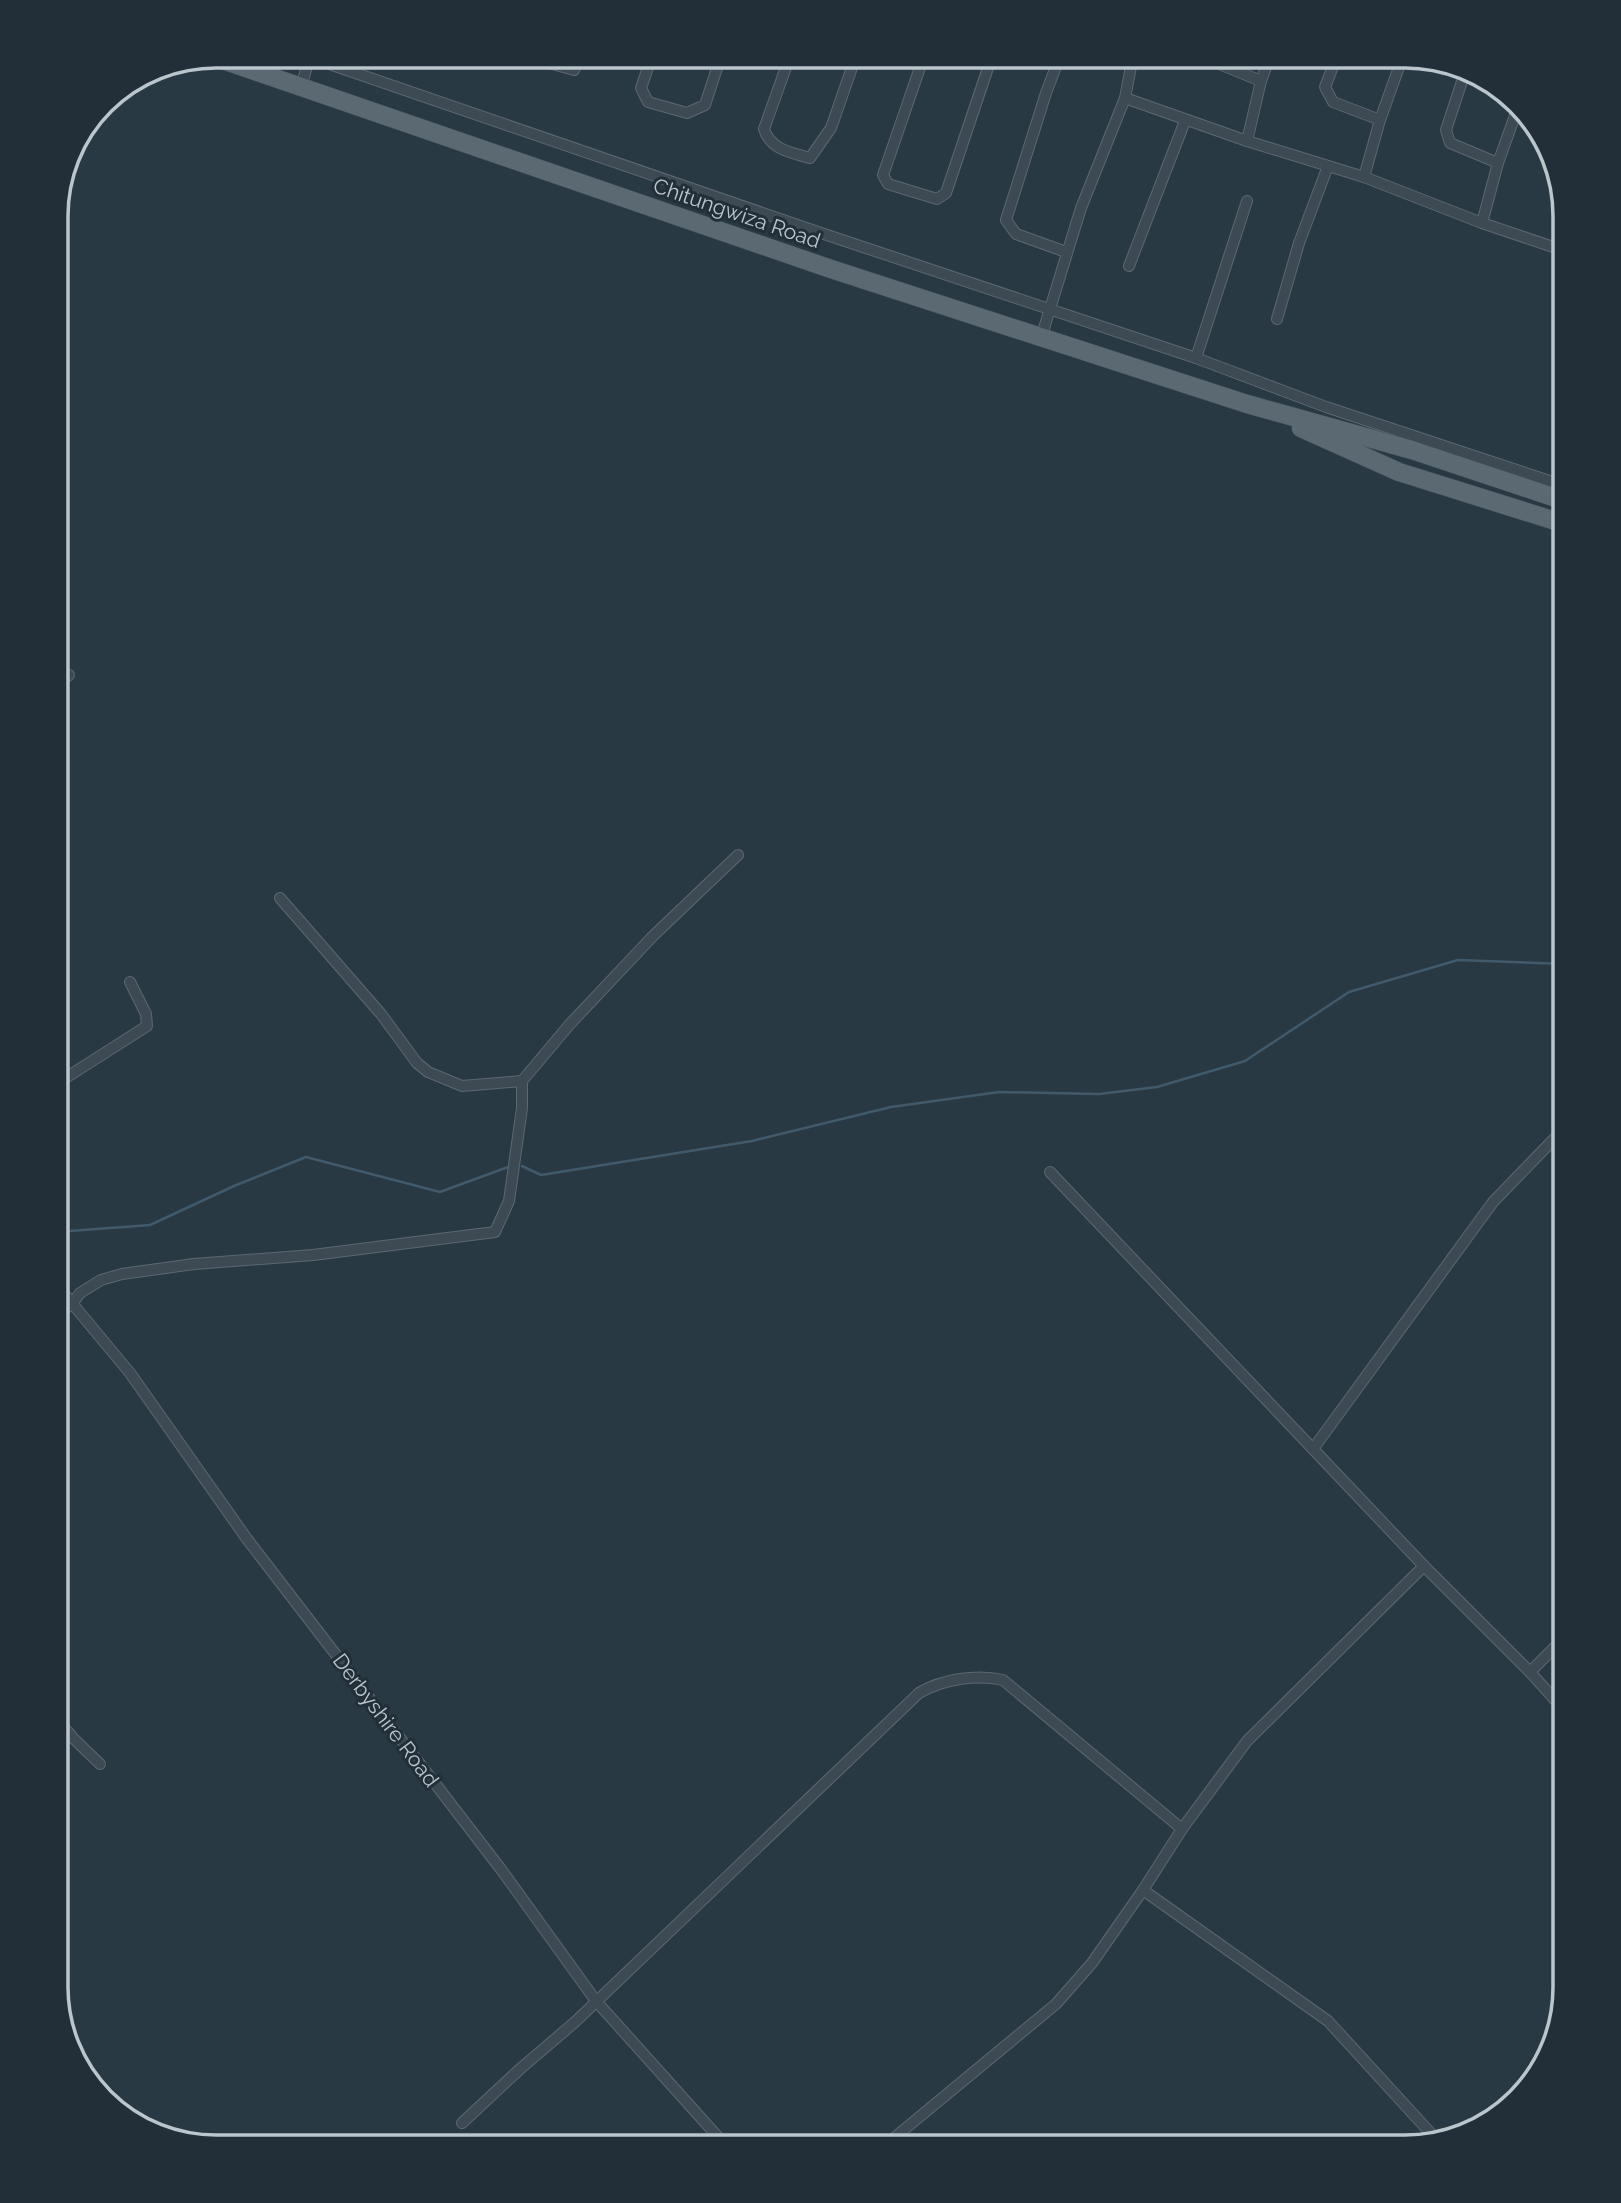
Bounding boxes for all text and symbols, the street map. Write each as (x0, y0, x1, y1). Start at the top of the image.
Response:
street label: Chitungwiza Road (650, 173, 824, 253)
street label: Derbyshire Road (328, 1648, 444, 1792)

